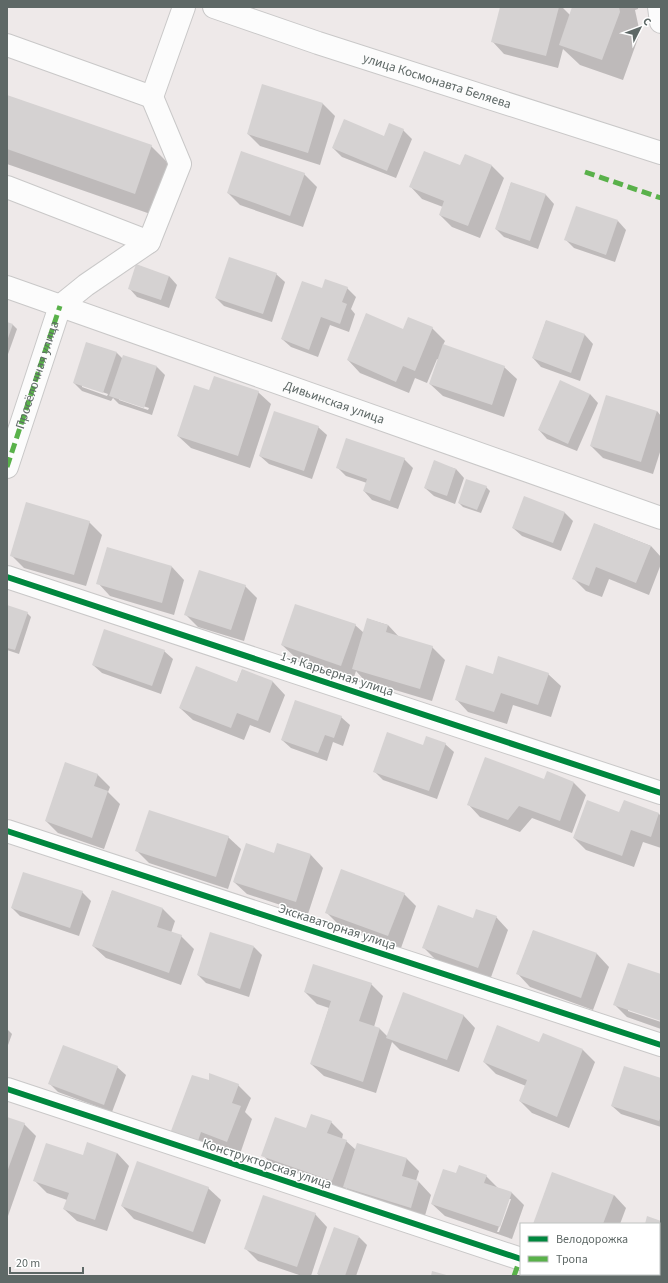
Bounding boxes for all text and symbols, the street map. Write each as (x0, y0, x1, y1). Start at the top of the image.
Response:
north arrow (620, 8, 660, 48)
text: С (639, 14, 655, 29)
street label: улица Космонавта Беляева (361, 49, 513, 113)
street label: Просёлочная улица (11, 319, 63, 431)
street label: Дивьинская улица (281, 376, 387, 429)
street label: 1-я Карьерная улица (278, 647, 396, 701)
street label: Экскаваторная улица (276, 899, 398, 955)
street label: Конструкторская улица (200, 1135, 334, 1193)
legend (520, 1223, 660, 1275)
text: Велодорожка (556, 1231, 628, 1248)
scale bar (10, 1249, 83, 1275)
text: Тропа (556, 1251, 588, 1268)
text: 20 m (16, 1255, 40, 1272)

